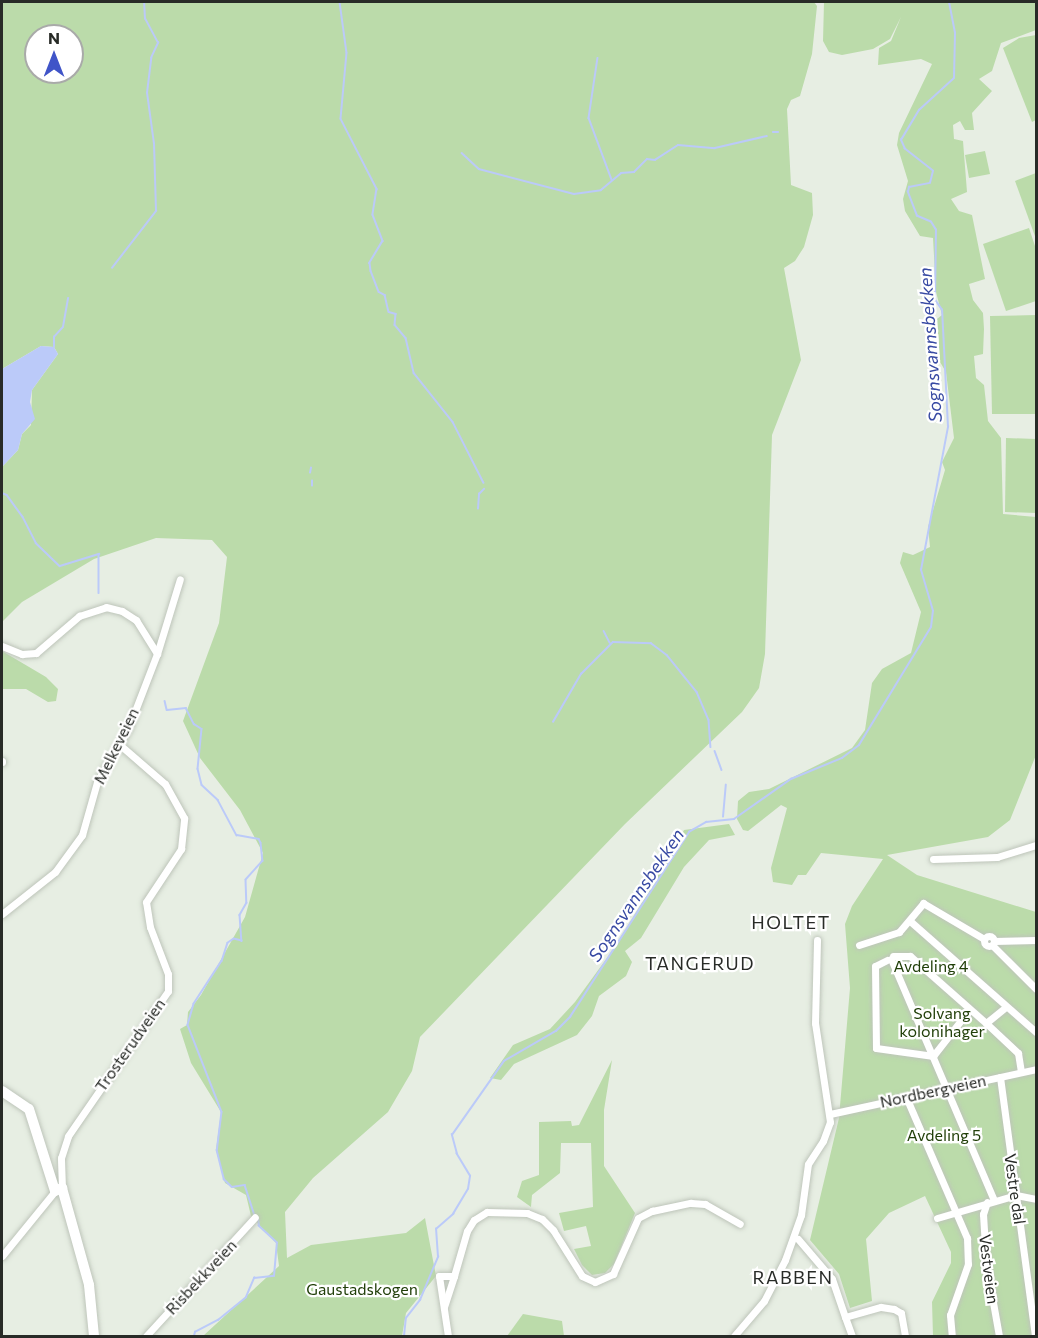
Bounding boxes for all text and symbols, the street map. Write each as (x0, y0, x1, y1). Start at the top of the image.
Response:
north arrow (24, 24, 84, 84)
text: N (48, 28, 60, 47)
water label: Sognsvannsbekken (914, 267, 946, 423)
street label: Melkeveien (89, 705, 143, 787)
water label: Sognsvannsbekken (584, 824, 688, 966)
district label: HOLTET (751, 911, 831, 933)
district label: TANGERUD (645, 952, 755, 974)
park label: Avdeling 4 (894, 956, 968, 976)
street label: Trosterudveien (91, 995, 169, 1095)
park label: Solvang kolonihager (899, 1003, 985, 1041)
street label: Nordbergveien (878, 1070, 988, 1112)
park label: Avdeling 5 (907, 1125, 981, 1145)
street label: Vestre dal (1001, 1152, 1029, 1226)
street label: Vestveien (975, 1233, 1003, 1305)
street label: Risbekkveien (161, 1236, 241, 1318)
district label: RABBEN (753, 1266, 833, 1288)
park label: Gaustadskogen (306, 1279, 418, 1299)

